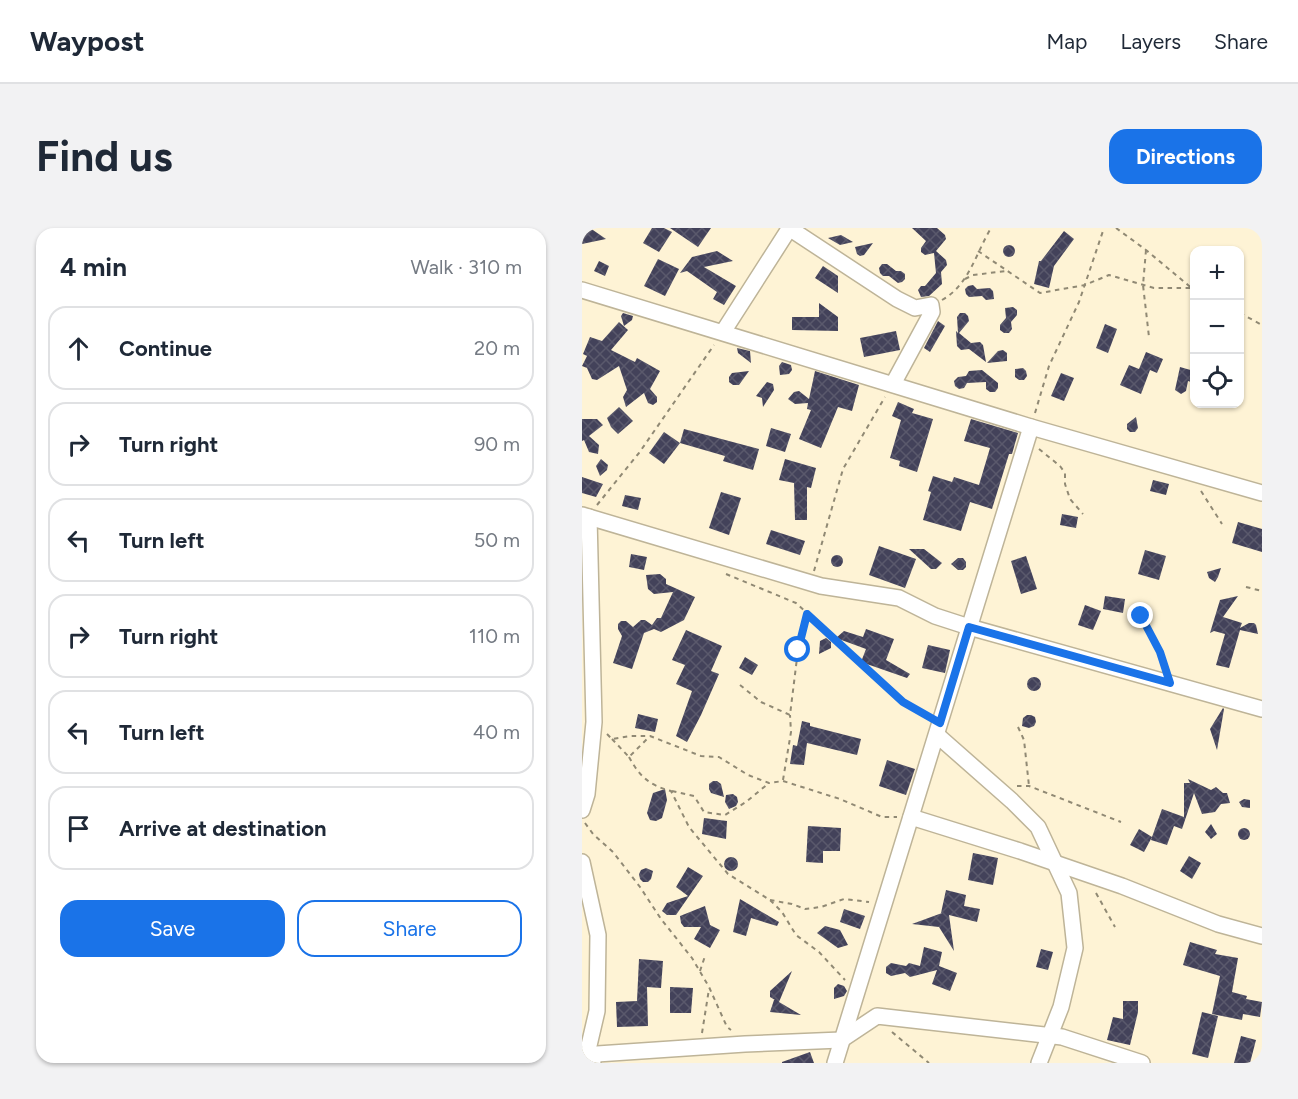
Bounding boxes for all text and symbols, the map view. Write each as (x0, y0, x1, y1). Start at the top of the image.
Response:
text: Waypost (30, 24, 144, 58)
text: Map (1047, 29, 1087, 54)
text: Layers (1120, 29, 1181, 54)
text: Share (1214, 29, 1268, 54)
button: Directions (1109, 129, 1262, 184)
text: Find us (36, 131, 173, 182)
map controls (1190, 246, 1244, 408)
button: + (1190, 246, 1244, 300)
text: 4 min (60, 251, 127, 283)
text: Walk · 310 m (410, 255, 522, 279)
button: − (1190, 300, 1244, 354)
icon: ahead (62, 332, 95, 365)
text: Continue (119, 335, 212, 362)
text: 20 m (474, 336, 520, 360)
button: locate (1190, 354, 1244, 408)
icon: right (62, 428, 95, 461)
text: Turn right (119, 431, 218, 458)
text: 90 m (474, 432, 520, 456)
icon: left (62, 524, 95, 557)
text: Turn left (119, 527, 205, 554)
text: 50 m (474, 528, 520, 552)
route end (1127, 602, 1153, 628)
icon: right (62, 620, 95, 653)
text: Turn right (119, 623, 218, 650)
text: 110 m (469, 624, 520, 648)
route start (784, 636, 810, 662)
icon: left (62, 716, 95, 749)
text: Turn left (119, 719, 205, 746)
text: 40 m (473, 720, 520, 744)
icon: arrive (62, 812, 95, 845)
text: Arrive at destination (119, 815, 327, 842)
button: Save (60, 900, 285, 957)
button: Share (297, 900, 522, 957)

